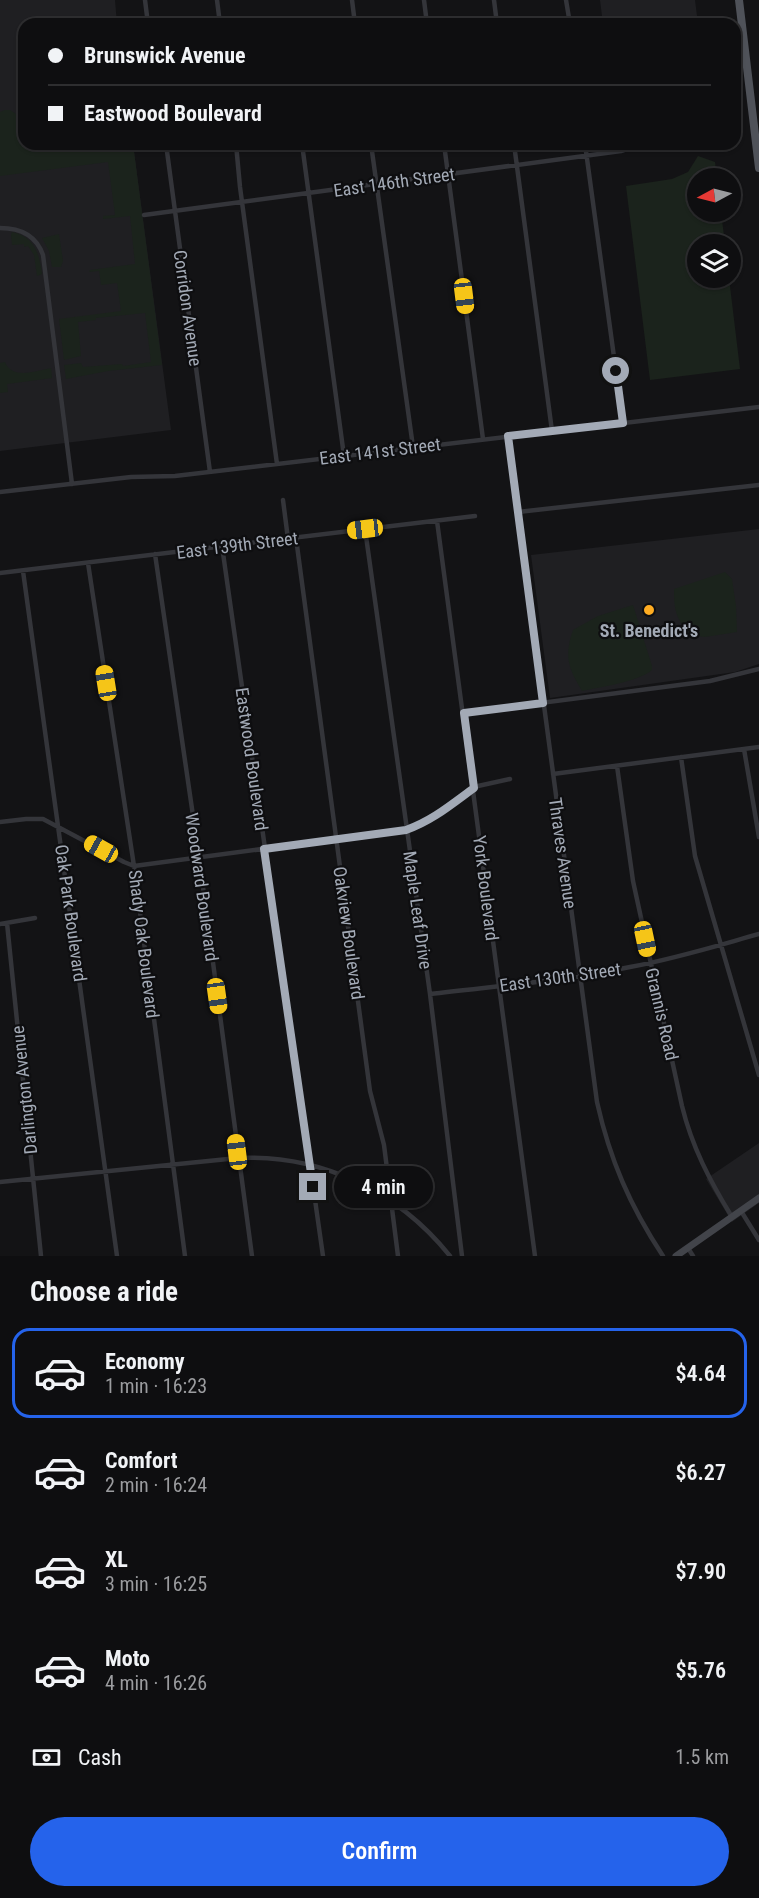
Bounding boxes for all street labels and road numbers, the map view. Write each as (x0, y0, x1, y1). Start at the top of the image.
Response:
street label: East 146th Street (332, 163, 456, 201)
street label: Corridon Avenue (169, 249, 207, 367)
street label: East 141st Street (318, 433, 442, 469)
street label: East 139th Street (175, 527, 299, 563)
street label: Eastwood Boulevard (232, 686, 272, 832)
street label: Thraves Avenue (545, 796, 581, 910)
street label: Woodward Boulevard (181, 811, 223, 963)
street label: York Boulevard (469, 834, 503, 942)
street label: Oak Park Boulevard (51, 843, 91, 983)
street label: Maple Leaf Drive (399, 850, 437, 970)
street label: Oakview Boulevard (329, 865, 369, 1001)
street label: Shady Oak Boulevard (124, 869, 164, 1019)
street label: East 130th Street (498, 958, 622, 996)
street label: Grannis Road (641, 966, 683, 1062)
street label: Darlington Avenue (7, 1025, 41, 1155)

